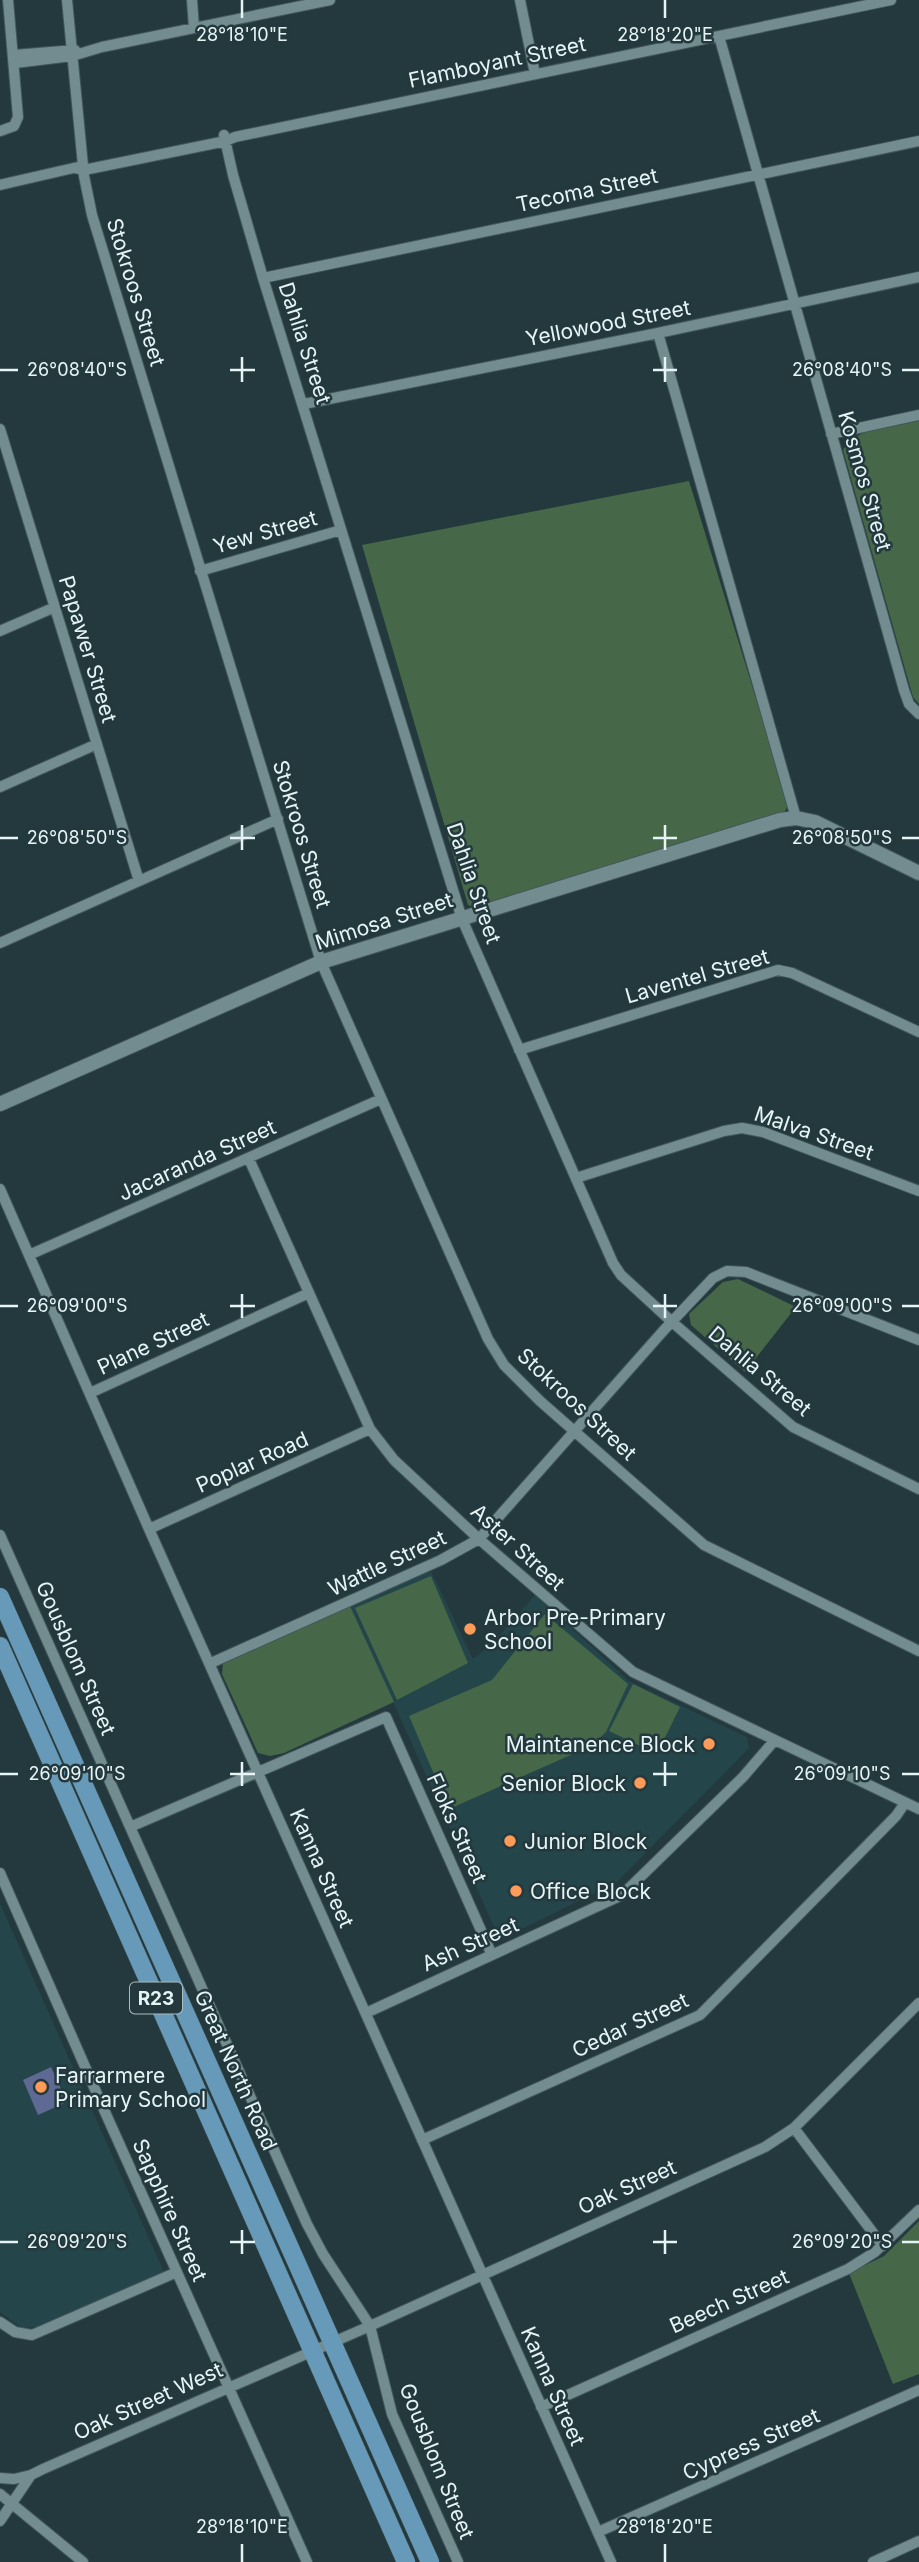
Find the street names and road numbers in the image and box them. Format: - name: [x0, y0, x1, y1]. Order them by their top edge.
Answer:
- street label: Flamboyant Street: [406, 31, 588, 93]
- street label: Tecoma Street: [514, 163, 660, 217]
- street label: Stokroos Street: [102, 215, 170, 369]
- street label: Dahlia Street: [274, 279, 336, 407]
- street label: Yellowood Street: [524, 295, 693, 351]
- street label: Kosmos Street: [833, 408, 897, 554]
- street label: Yew Street: [210, 505, 320, 559]
- street label: Papawer Street: [54, 573, 122, 726]
- street label: Stokroos Street: [268, 757, 336, 911]
- street label: Dahlia Street: [442, 819, 506, 947]
- street label: Mimosa Street: [312, 887, 456, 955]
- street label: Laventel Street: [622, 943, 772, 1008]
- street label: Malva Street: [751, 1101, 877, 1165]
- street label: Jacaranda Street: [114, 1114, 280, 1206]
- street label: Plane Street: [93, 1306, 213, 1380]
- street label: Dahlia Street: [704, 1321, 817, 1421]
- street label: Stokroos Street: [512, 1343, 642, 1465]
- street label: Poplar Road: [192, 1426, 312, 1498]
- street label: Aster Street: [466, 1498, 570, 1596]
- street label: Wattle Street: [324, 1525, 450, 1601]
- street label: Gousblom Street: [31, 1577, 121, 1739]
- street label: Floks Street: [422, 1769, 492, 1887]
- street label: Kanna Street: [285, 1805, 359, 1932]
- street label: Ash Street: [418, 1912, 522, 1976]
- road number: R23: [130, 1982, 182, 2014]
- street label: Great North Road: [189, 1986, 283, 2154]
- street label: Cedar Street: [568, 1987, 692, 2063]
- street label: Sapphire Street: [127, 2135, 213, 2285]
- street label: Oak Street: [574, 2154, 680, 2220]
- street label: Beech Street: [666, 2264, 793, 2338]
- street label: Kanna Street: [516, 2323, 590, 2450]
- street label: Oak Street West: [70, 2357, 226, 2445]
- street label: Gousblom Street: [394, 2379, 480, 2543]
- street label: Cypress Street: [679, 2403, 823, 2485]

